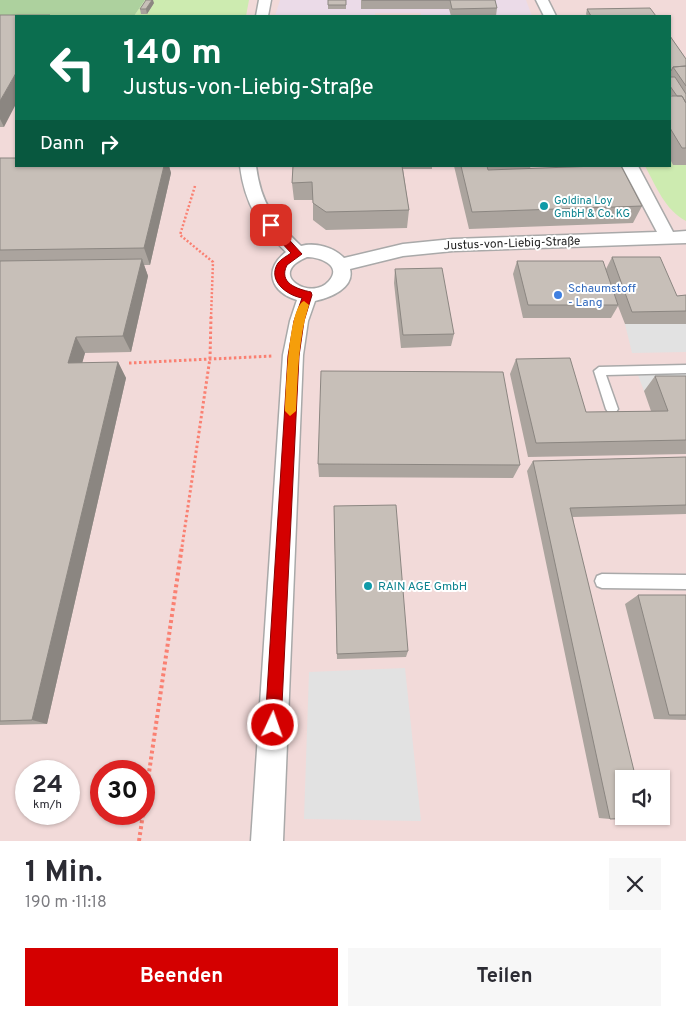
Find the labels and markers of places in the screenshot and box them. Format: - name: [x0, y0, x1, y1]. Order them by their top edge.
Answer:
- place label: Goldina Loy GmbH & Co. KG: [554, 194, 630, 221]
- marker: Goldina Loy GmbH & Co. KG: [538, 200, 550, 212]
- pin: [250, 204, 292, 246]
- place label: Schaumstoff - Lang: [568, 281, 636, 311]
- marker: Schaumstoff - Lang: [552, 289, 564, 301]
- place label: RAIN AGE GmbH: [378, 579, 467, 595]
- marker: RAIN AGE GmbH: [362, 580, 374, 592]

